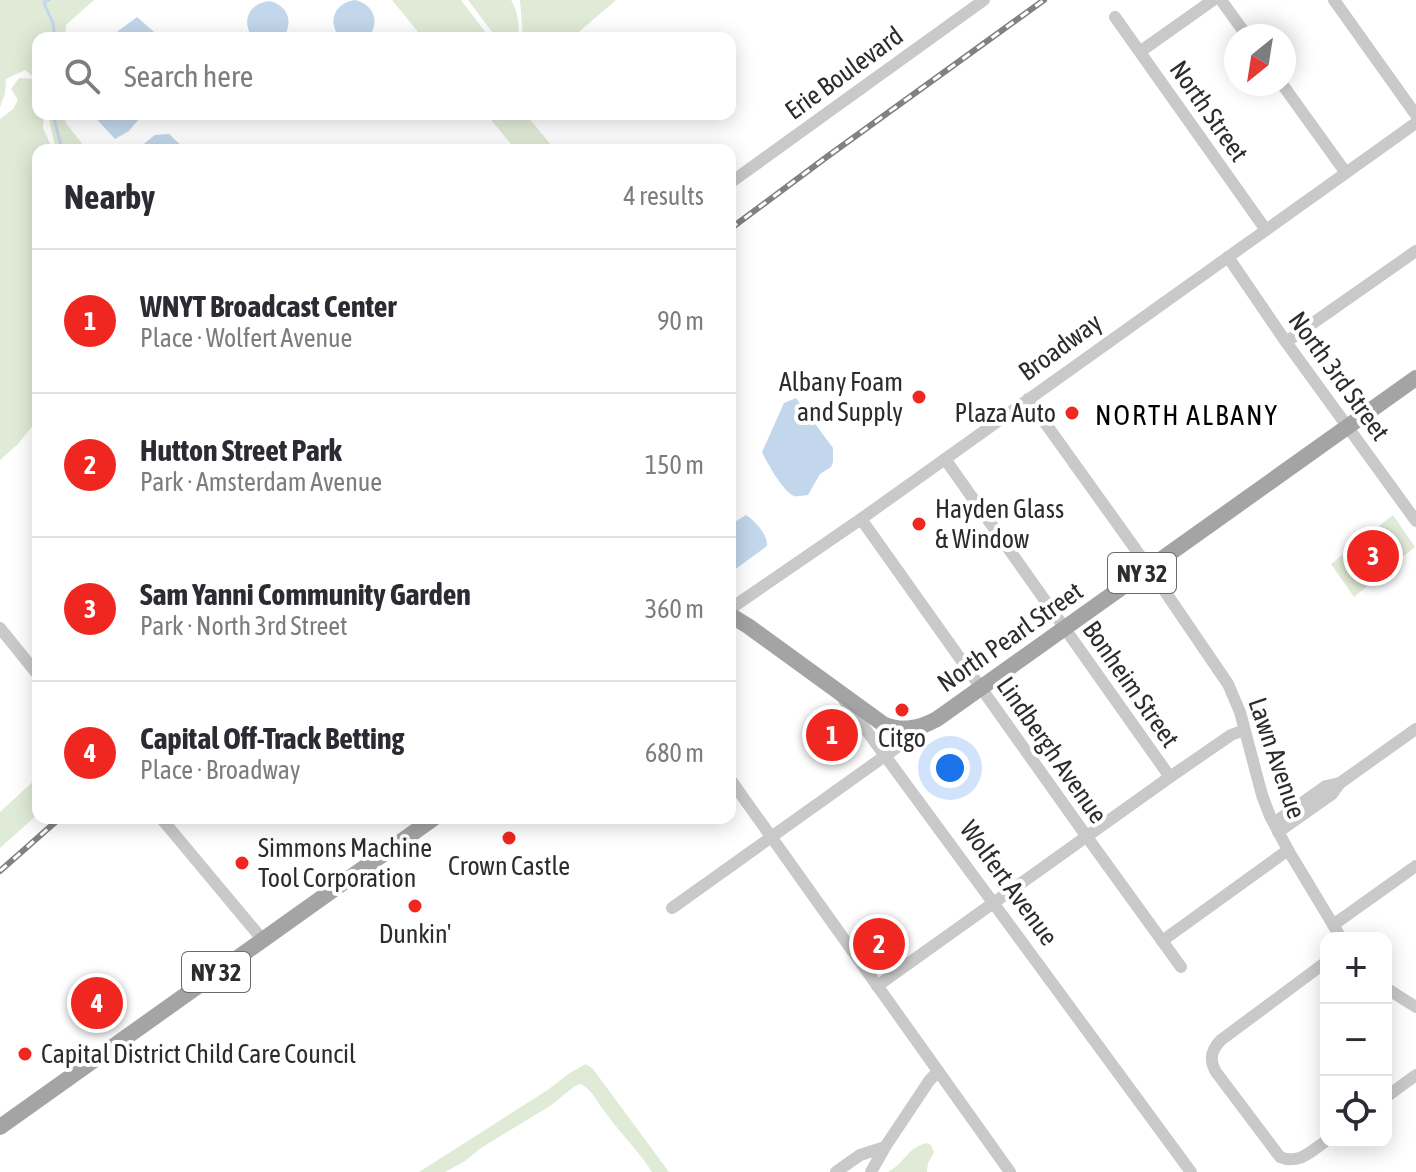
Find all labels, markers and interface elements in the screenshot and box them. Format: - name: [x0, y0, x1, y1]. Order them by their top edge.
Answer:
- street label: Erie Boulevard: [779, 20, 909, 126]
- north arrow: [1224, 24, 1296, 96]
- search box: [32, 32, 736, 120]
- icon: search: [60, 54, 104, 98]
- street label: North Street: [1164, 55, 1254, 167]
- text: Search here: [124, 59, 253, 93]
- text: Nearby: [64, 177, 155, 216]
- text: 4 results: [623, 181, 704, 211]
- text: WNYT Broadcast Center: [140, 289, 396, 323]
- text: 1: [84, 306, 96, 336]
- text: 90 m: [657, 306, 704, 336]
- street label: North 3rd Street: [1282, 306, 1396, 446]
- street label: Broadway: [1013, 307, 1107, 387]
- text: Place · Wolfert Avenue: [140, 323, 352, 353]
- place label: Albany Foam and Supply: [779, 367, 903, 427]
- marker: Albany Foam and Supply: [910, 388, 928, 406]
- place label: Plaza Auto: [955, 398, 1056, 428]
- district label: NORTH ALBANY: [1095, 399, 1279, 431]
- marker: Plaza Auto: [1063, 404, 1081, 422]
- text: Hutton Street Park: [140, 433, 342, 467]
- text: 2: [84, 450, 96, 480]
- text: 150 m: [645, 450, 704, 480]
- text: Park · Amsterdam Avenue: [140, 467, 382, 497]
- place label: Hayden Glass & Window: [935, 494, 1064, 554]
- marker: Hayden Glass & Window: [910, 515, 928, 533]
- pin: 3: [1347, 526, 1399, 586]
- road number: NY 32: [1108, 553, 1176, 593]
- street label: North Pearl Street: [932, 576, 1088, 698]
- text: Sam Yanni Community Garden: [140, 577, 471, 611]
- text: 3: [84, 594, 96, 624]
- text: 360 m: [645, 594, 704, 624]
- text: Park · North 3rd Street: [140, 611, 348, 641]
- street label: Bonheim Street: [1077, 615, 1185, 753]
- street label: Lindbergh Avenue: [991, 671, 1113, 829]
- street label: Lawn Avenue: [1242, 694, 1312, 822]
- marker: Citgo: [893, 701, 911, 719]
- pin: 1: [806, 705, 858, 765]
- text: Capital Off-Track Betting: [140, 721, 404, 755]
- place label: Citgo: [878, 723, 926, 753]
- text: 4: [84, 738, 96, 768]
- text: 680 m: [645, 738, 704, 768]
- your location: [930, 748, 970, 788]
- text: Place · Broadway: [140, 755, 301, 785]
- street label: Wolfert Avenue: [954, 815, 1064, 951]
- marker: Crown Castle: [500, 829, 518, 847]
- place label: Simmons Machine Tool Corporation: [258, 833, 432, 893]
- place label: Crown Castle: [448, 851, 570, 881]
- marker: Simmons Machine Tool Corporation: [233, 854, 251, 872]
- marker: Dunkin': [406, 897, 424, 915]
- pin: 2: [853, 914, 905, 974]
- place label: Dunkin': [379, 919, 451, 949]
- map controls: [1320, 932, 1392, 1148]
- button: +: [1320, 932, 1392, 1004]
- road number: NY 32: [182, 952, 250, 992]
- pin: 4: [71, 973, 123, 1033]
- button: −: [1320, 1004, 1392, 1076]
- place label: Capital District Child Care Council: [41, 1039, 356, 1069]
- marker: Capital District Child Care Council: [16, 1045, 34, 1063]
- button: locate: [1320, 1076, 1392, 1148]

